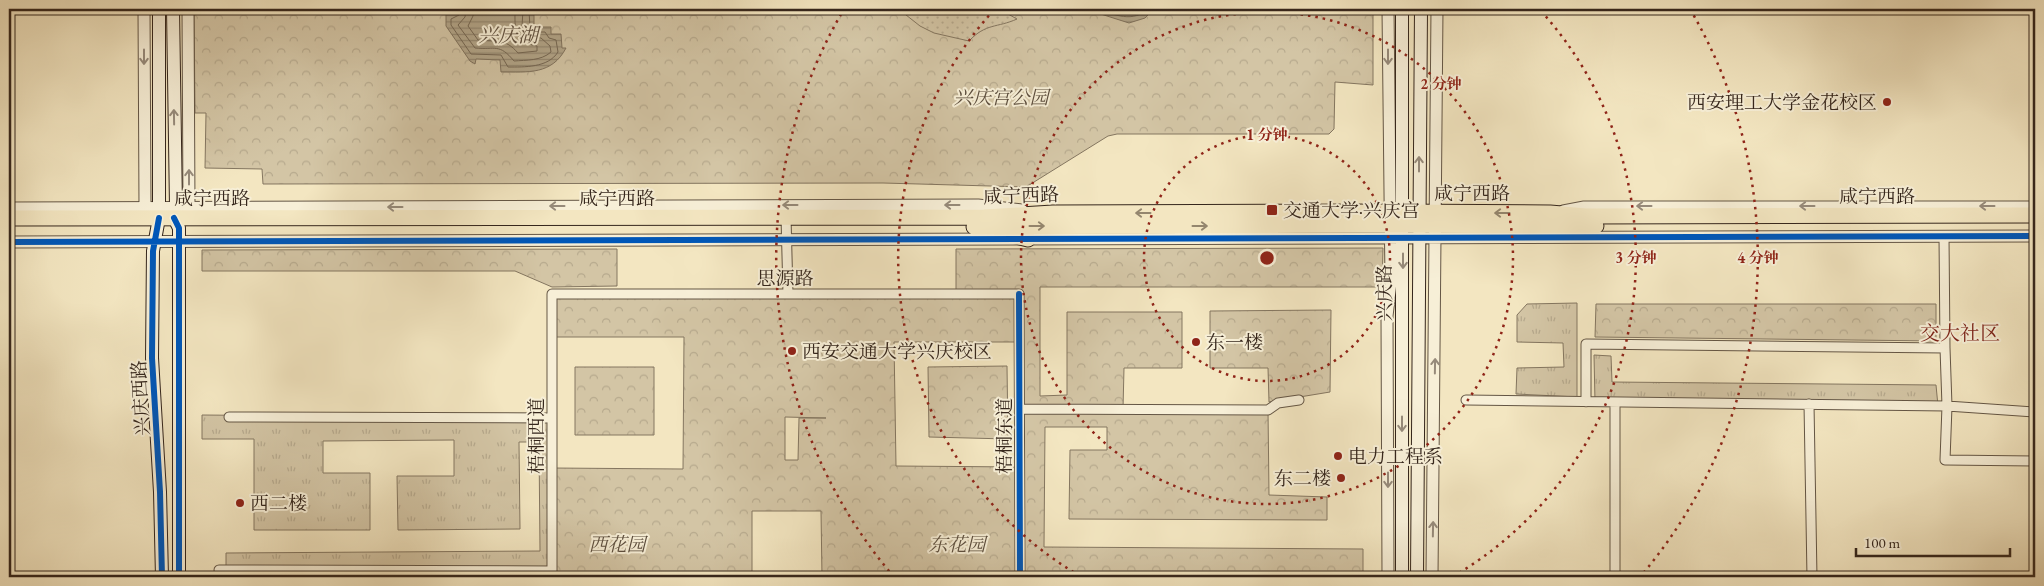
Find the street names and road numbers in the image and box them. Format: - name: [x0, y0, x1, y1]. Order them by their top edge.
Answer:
- street label: 咸宁西路: [1434, 181, 1510, 206]
- street label: 咸宁西路: [983, 182, 1059, 209]
- street label: 咸宁西路: [1839, 184, 1915, 209]
- street label: 咸宁西路: [174, 186, 250, 211]
- street label: 咸宁西路: [579, 186, 655, 211]
- street label: 兴庆路: [1372, 264, 1397, 322]
- street label: 思源路: [756, 266, 814, 291]
- street label: 兴庆西路: [126, 359, 155, 437]
- street label: 梧桐西道: [524, 398, 549, 474]
- street label: 梧桐东道: [992, 398, 1017, 474]

